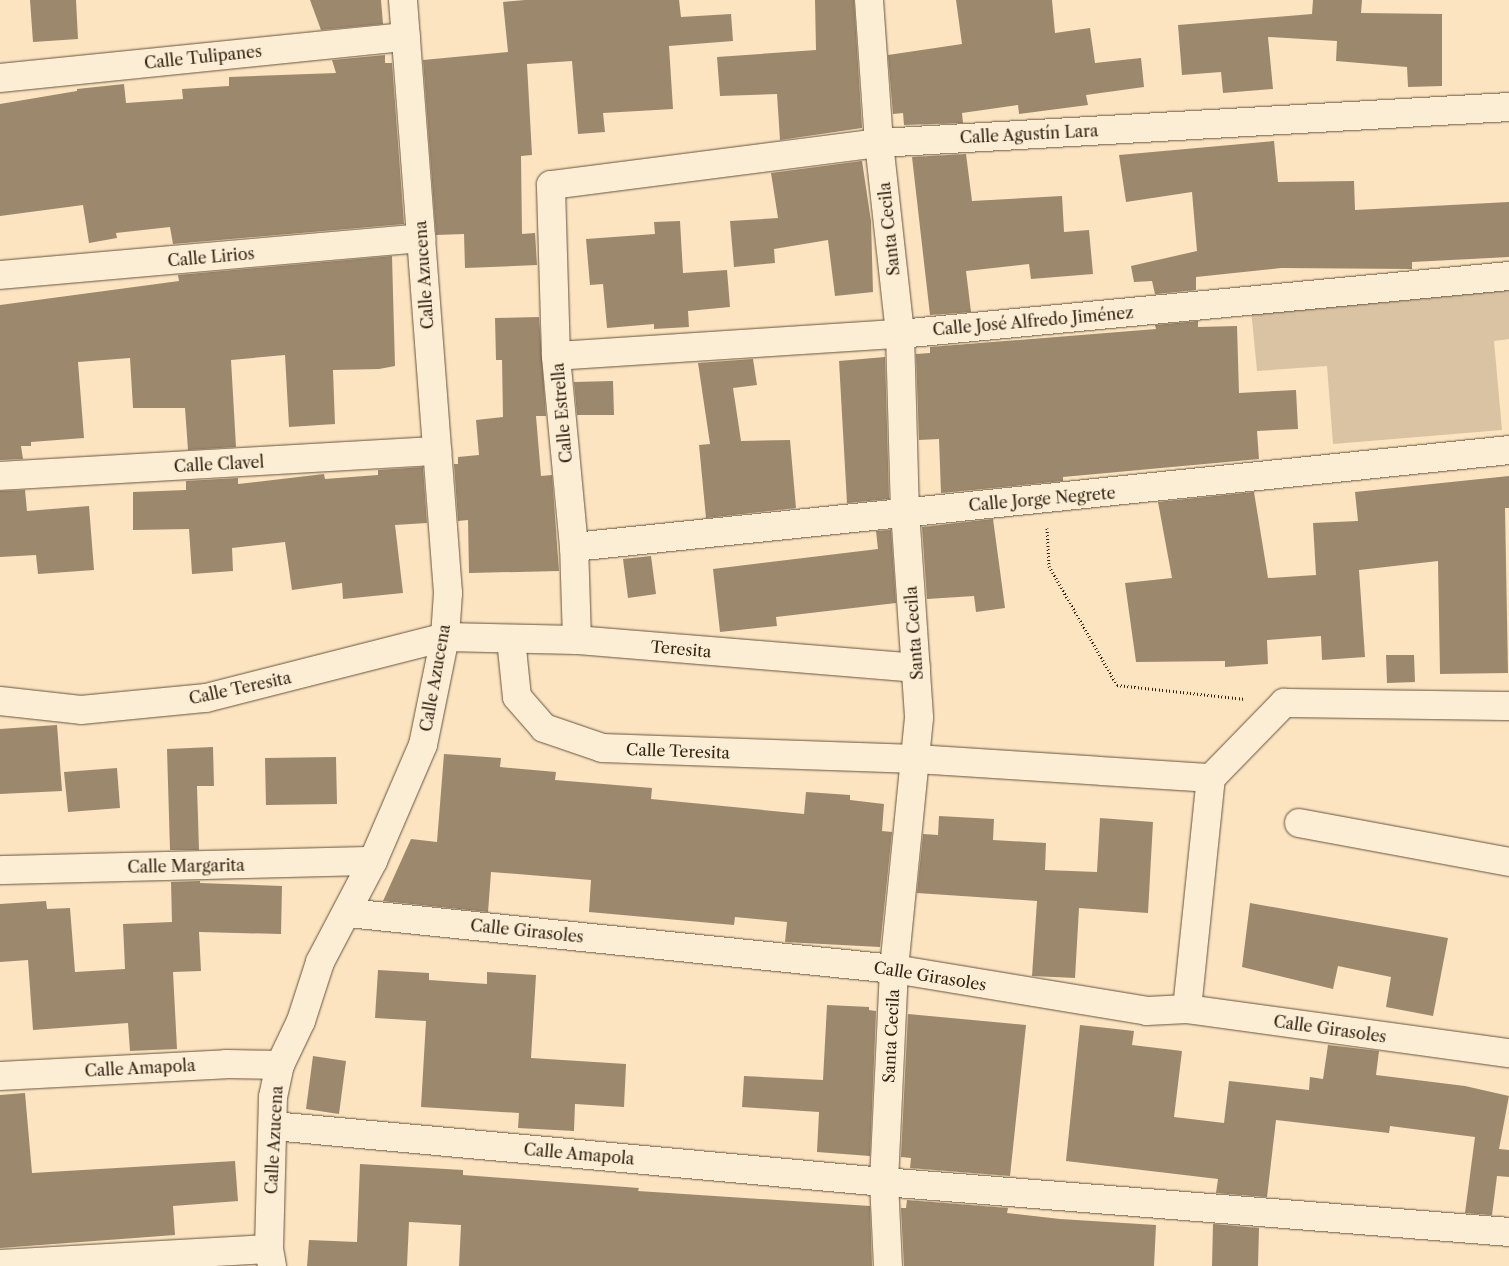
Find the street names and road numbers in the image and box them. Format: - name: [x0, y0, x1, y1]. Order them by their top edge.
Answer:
- street label: Calle Tulipanes: [143, 41, 263, 73]
- street label: Calle Agustín Lara: [959, 121, 1099, 147]
- street label: Santa Cecila: [875, 181, 903, 277]
- street label: Calle Azucena: [411, 220, 437, 330]
- street label: Calle Lirios: [167, 244, 255, 270]
- street label: Calle José Alfredo Jiménez: [931, 303, 1135, 339]
- street label: Calle Estrella: [548, 362, 576, 464]
- street label: Calle Clavel: [173, 452, 265, 476]
- street label: Calle Jorge Negrete: [968, 483, 1116, 515]
- street label: Santa Cecila: [901, 585, 927, 681]
- street label: Calle Azucena: [416, 623, 454, 733]
- street label: Teresita: [650, 637, 712, 661]
- street label: Calle Teresita: [187, 668, 293, 708]
- street label: Calle Teresita: [626, 740, 730, 762]
- street label: Calle Margarita: [127, 855, 245, 877]
- street label: Calle Girasoles: [469, 916, 585, 946]
- street label: Calle Girasoles: [872, 958, 988, 994]
- street label: Santa Cecila: [879, 989, 903, 1083]
- street label: Calle Girasoles: [1272, 1012, 1388, 1046]
- street label: Calle Amapola: [84, 1055, 196, 1081]
- street label: Calle Azucena: [262, 1085, 286, 1195]
- street label: Calle Amapola: [523, 1140, 635, 1168]

